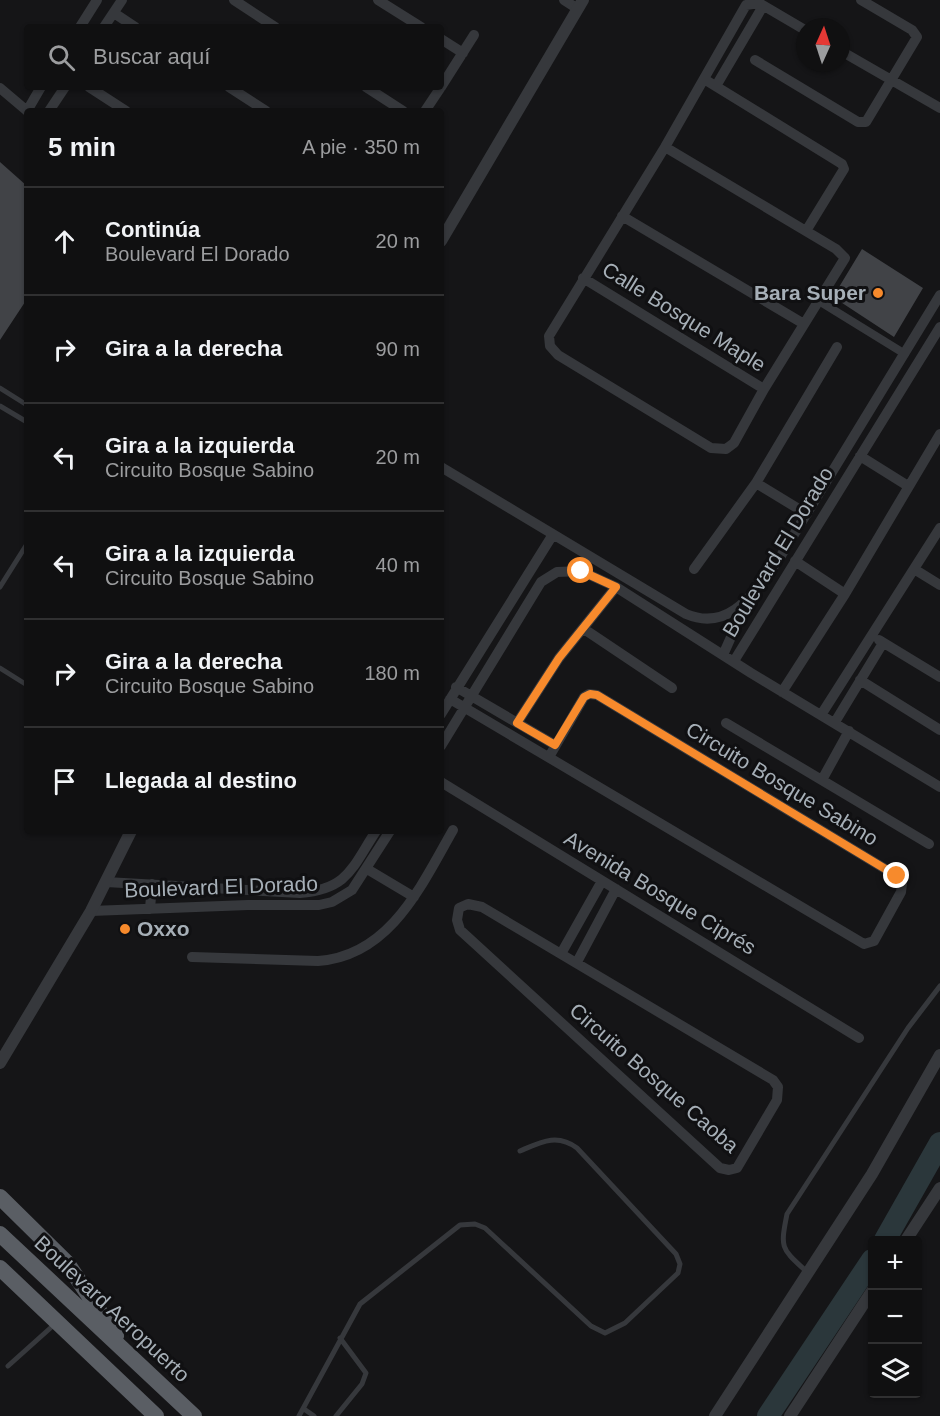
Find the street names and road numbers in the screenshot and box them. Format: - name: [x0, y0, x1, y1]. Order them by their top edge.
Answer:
- street label: Calle Bosque Maple: [598, 257, 770, 376]
- street label: Boulevard El Dorado: [718, 463, 837, 641]
- street label: Circuito Bosque Sabino: [682, 717, 882, 850]
- street label: Avenida Bosque Ciprés: [560, 826, 760, 959]
- street label: Boulevard El Dorado: [124, 872, 318, 901]
- street label: Circuito Bosque Caoba: [565, 998, 744, 1157]
- street label: Boulevard Aeropuerto: [30, 1231, 194, 1386]

